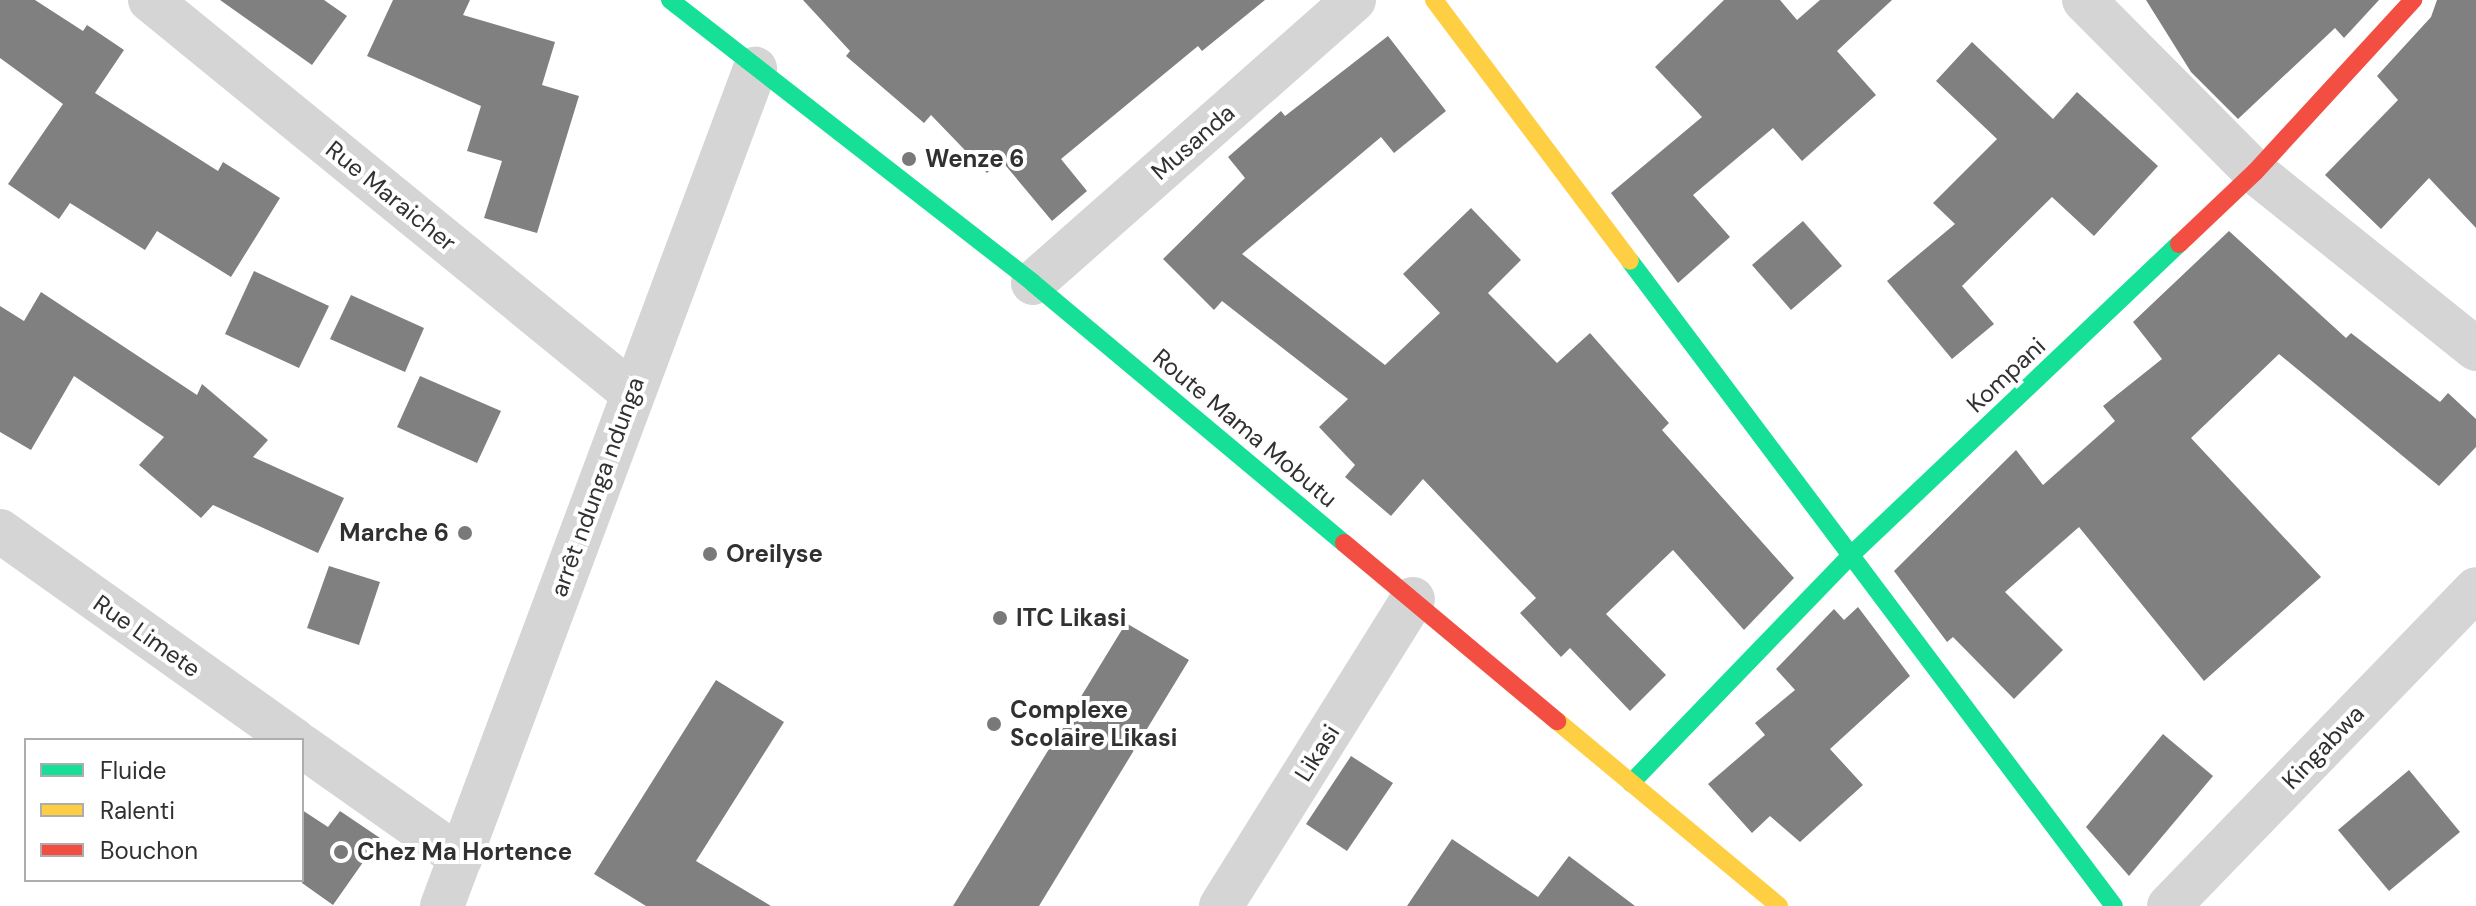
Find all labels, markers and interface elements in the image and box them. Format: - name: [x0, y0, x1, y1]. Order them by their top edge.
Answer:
- street label: Musanda: [1145, 98, 1241, 186]
- street label: Rue Maraicher: [320, 135, 462, 257]
- place label: Wenze 6: [925, 145, 1024, 173]
- marker: Wenze 6: [900, 150, 918, 168]
- street label: Kompani: [1961, 332, 2051, 418]
- street label: Route Mama Mobutu: [1147, 343, 1343, 513]
- street label: arrêt ndunga ndunga: [544, 373, 650, 601]
- place label: Marche 6: [339, 519, 449, 547]
- marker: Marche 6: [456, 524, 474, 542]
- place label: Oreilyse: [726, 540, 823, 568]
- marker: Oreilyse: [701, 545, 719, 563]
- street label: Rue Limete: [88, 589, 206, 683]
- place label: ITC Likasi: [1016, 604, 1126, 632]
- marker: ITC Likasi: [991, 609, 1009, 627]
- place label: Complexe Scolaire Likasi: [1010, 696, 1177, 752]
- street label: Kingabwa: [2276, 699, 2370, 795]
- marker: Complexe Scolaire Likasi: [985, 715, 1003, 733]
- street label: Likasi: [1289, 719, 1345, 787]
- legend: [24, 738, 304, 882]
- text: Fluide: [100, 755, 166, 786]
- text: Ralenti: [100, 795, 175, 826]
- text: Bouchon: [100, 835, 198, 866]
- place label: Chez Ma Hortence: [357, 838, 572, 866]
- marker: Chez Ma Hortence: [332, 843, 350, 861]

